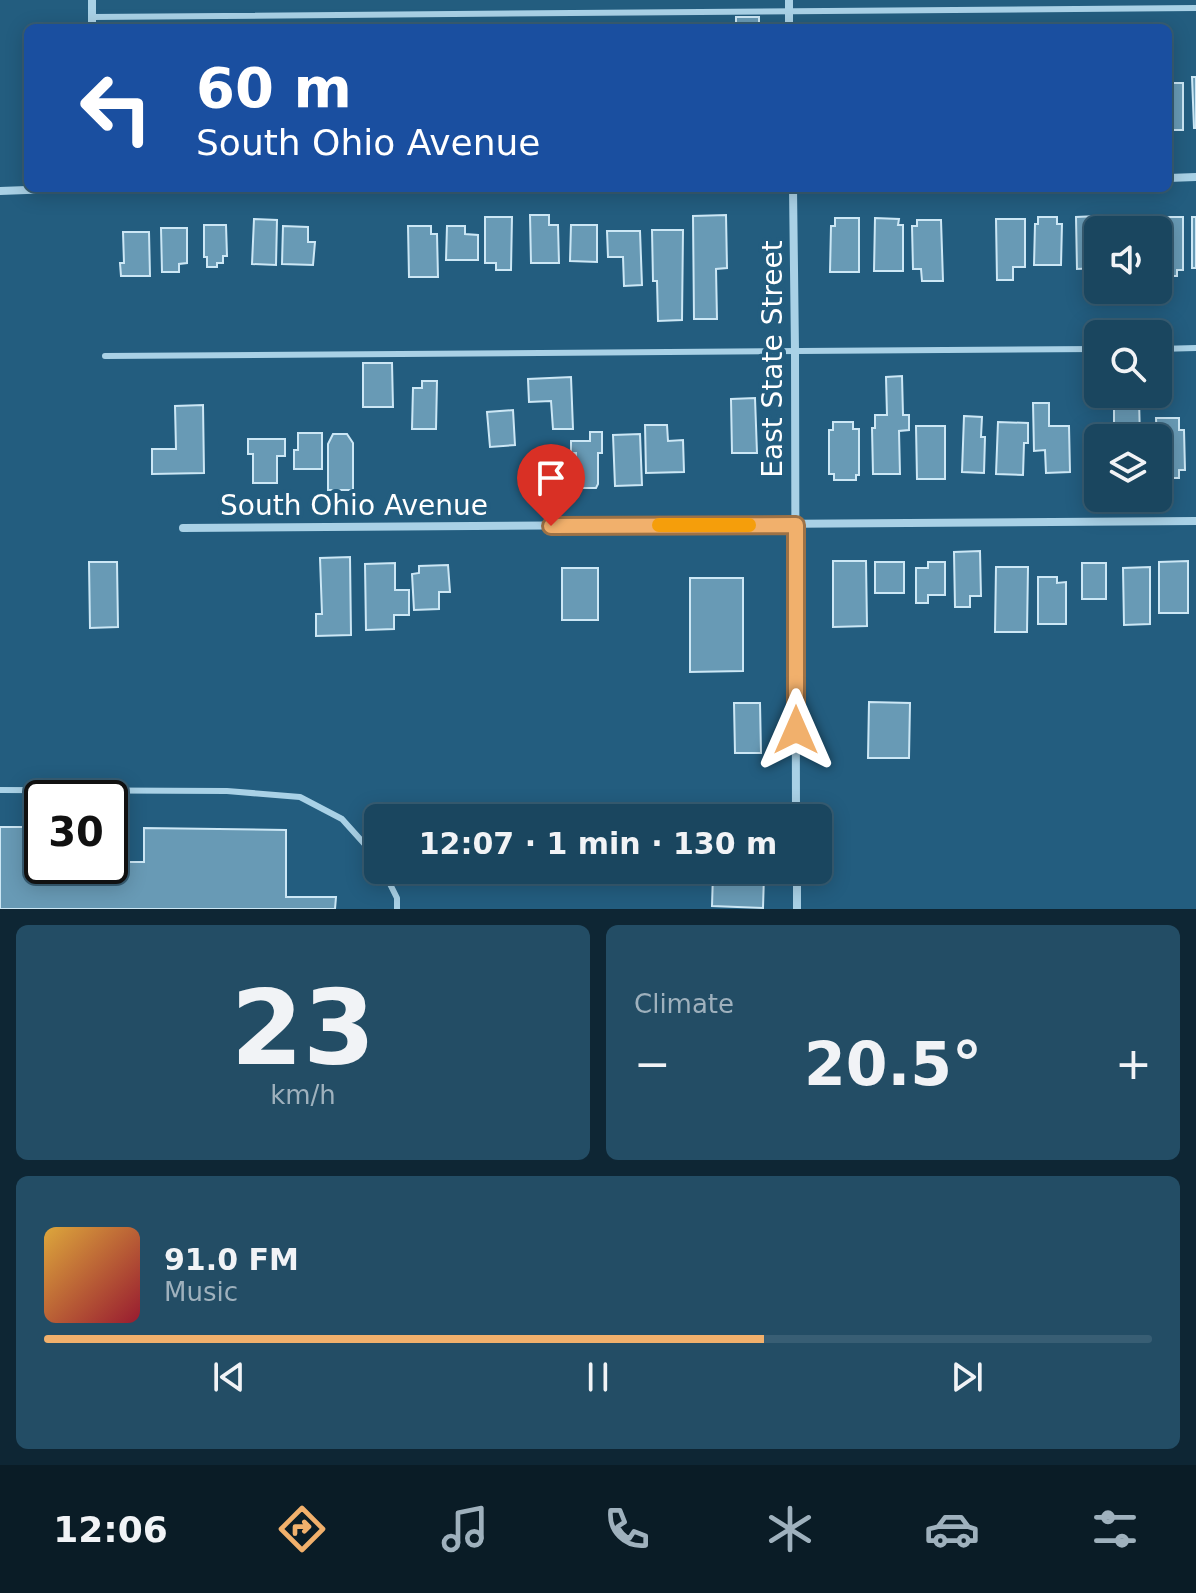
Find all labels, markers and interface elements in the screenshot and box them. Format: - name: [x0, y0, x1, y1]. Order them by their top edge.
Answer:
- text: 60 m: [196, 55, 352, 120]
- icon: left: [64, 56, 168, 160]
- text: South Ohio Avenue: [196, 122, 540, 163]
- map controls: [1084, 216, 1172, 512]
- button: sound: [1084, 216, 1172, 304]
- street label: East State Street: [756, 240, 789, 478]
- button: search: [1084, 320, 1172, 408]
- button: layers: [1084, 424, 1172, 512]
- pin: [517, 444, 585, 526]
- icon: arrive: [529, 456, 573, 500]
- street label: South Ohio Avenue: [220, 489, 488, 522]
- position arrow: [754, 688, 838, 772]
- speed limit sign: 30: [24, 780, 128, 884]
- text: 12:07 · 1 min · 130 m: [419, 826, 777, 861]
- text: 23: [231, 967, 375, 1089]
- text: Climate: [634, 989, 734, 1019]
- text: 20.5°: [804, 1029, 982, 1099]
- text: −: [634, 1038, 671, 1089]
- text: +: [1115, 1038, 1152, 1089]
- text: km/h: [270, 1080, 336, 1110]
- text: 91.0 FM: [164, 1242, 299, 1277]
- text: Music: [164, 1277, 238, 1307]
- icon: previous: [207, 1355, 251, 1399]
- icon: pause: [576, 1355, 620, 1399]
- icon: next: [945, 1355, 989, 1399]
- icon: directions: [274, 1501, 330, 1557]
- icon: music: [437, 1501, 493, 1557]
- icon: phone: [599, 1501, 655, 1557]
- icon: climate: [762, 1501, 818, 1557]
- icon: car: [924, 1501, 980, 1557]
- icon: filters: [1087, 1501, 1143, 1557]
- text: 12:06: [53, 1509, 168, 1550]

